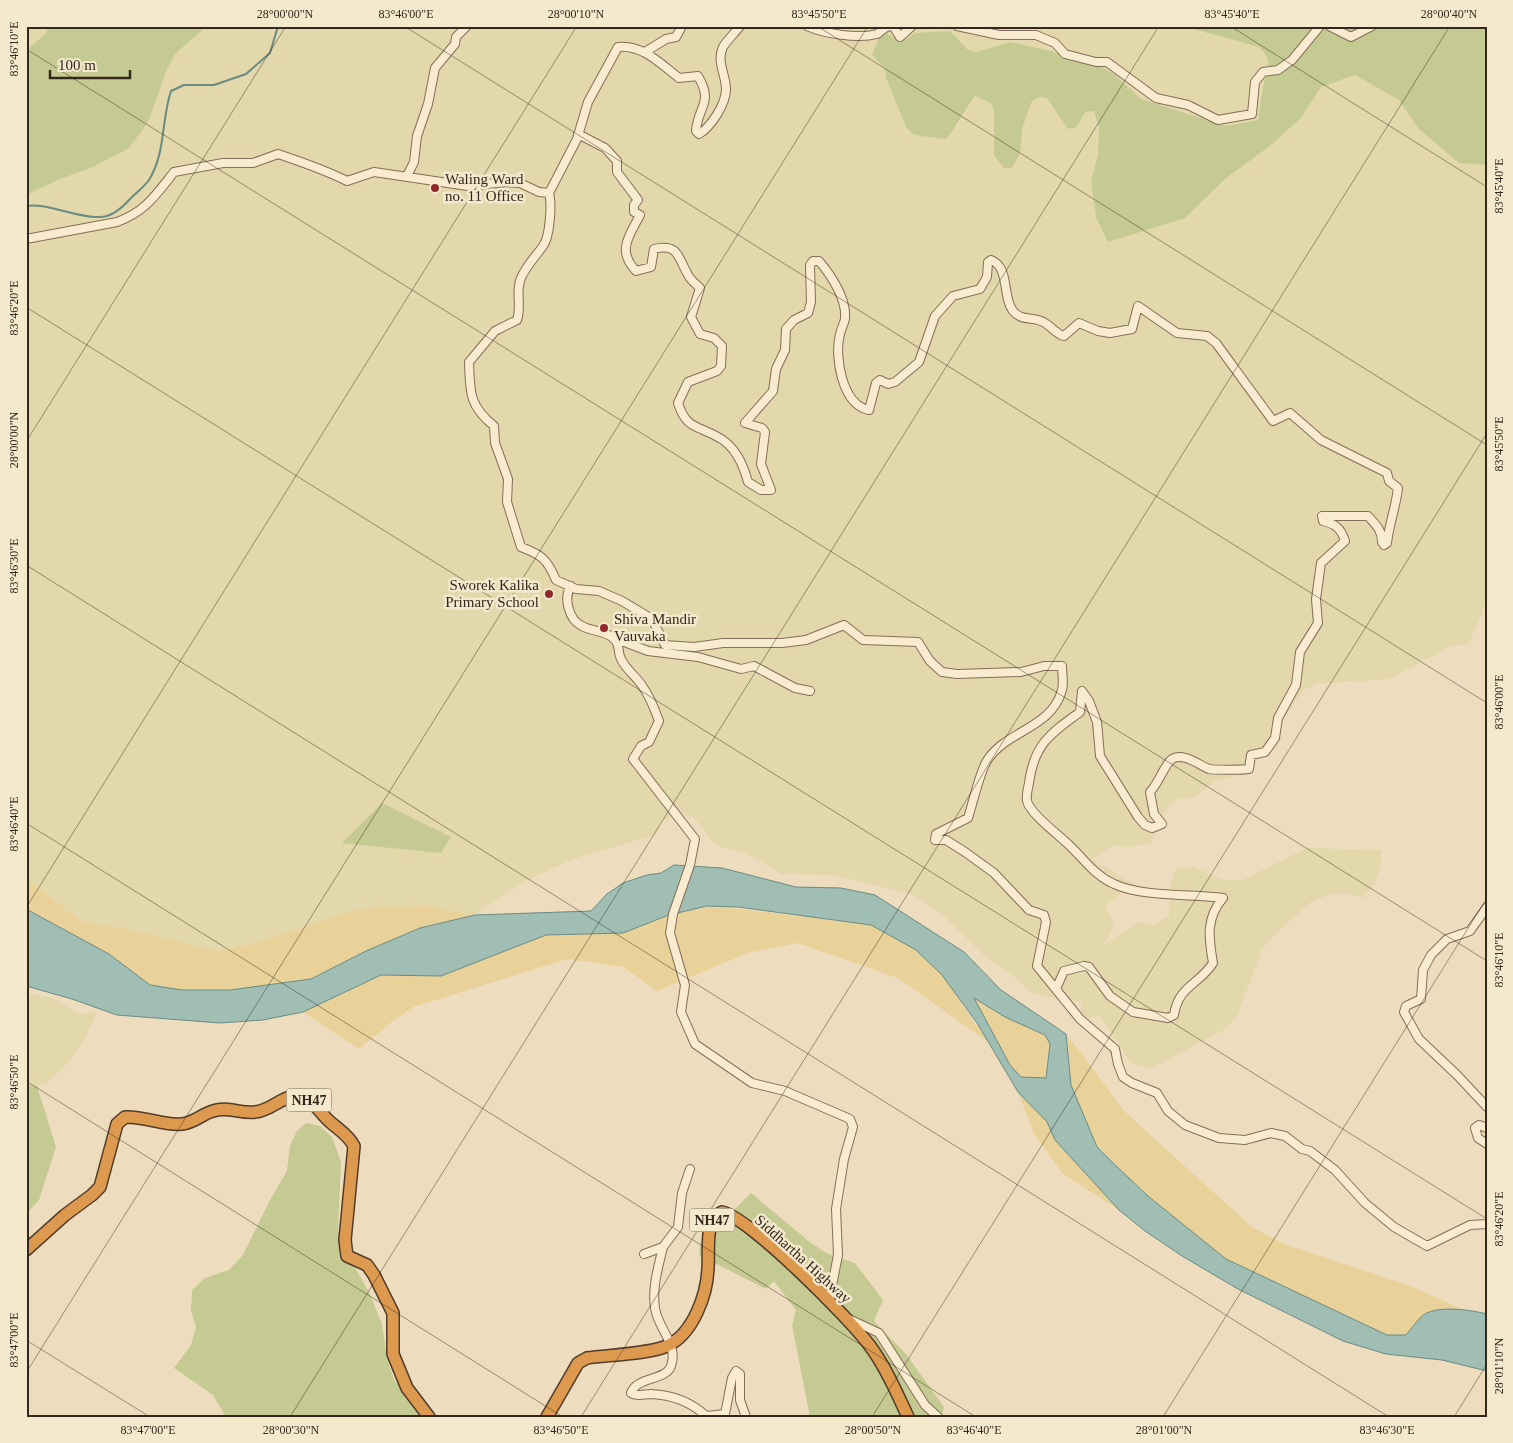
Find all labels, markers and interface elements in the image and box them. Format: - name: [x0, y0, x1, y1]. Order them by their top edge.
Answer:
- text: 28°00'00"N: [257, 7, 314, 21]
- text: 83°46'00"E: [378, 7, 434, 21]
- text: 28°00'10"N: [548, 7, 605, 21]
- text: 83°45'50"E: [791, 7, 847, 21]
- text: 83°45'40"E: [1204, 7, 1260, 21]
- text: 28°00'40"N: [1421, 7, 1478, 21]
- text: 83°46'10"E: [7, 21, 21, 77]
- scale bar: [50, 48, 130, 80]
- text: 100 m: [58, 57, 96, 73]
- text: 83°45'40"E: [1492, 158, 1506, 214]
- place label: Waling Ward no. 11 Office: [445, 171, 524, 204]
- marker: Waling Ward no. 11 Office: [429, 182, 441, 194]
- text: 83°46'20"E: [7, 280, 21, 336]
- text: 28°00'00"N: [7, 411, 21, 468]
- text: 83°45'50"E: [1492, 416, 1506, 472]
- text: 83°46'30"E: [7, 538, 21, 594]
- place label: Sworek Kalika Primary School: [445, 577, 539, 610]
- marker: Sworek Kalika Primary School: [543, 588, 555, 600]
- place label: Shiva Mandir Vauvaka: [614, 611, 696, 644]
- marker: Shiva Mandir Vauvaka: [598, 622, 610, 634]
- text: 83°46'00"E: [1492, 674, 1506, 730]
- text: 83°46'40"E: [7, 796, 21, 852]
- text: 83°46'10"E: [1492, 932, 1506, 988]
- text: 83°46'50"E: [7, 1054, 21, 1110]
- road number: NH47: [286, 1088, 332, 1112]
- text: 83°46'20"E: [1492, 1191, 1506, 1247]
- road number: NH47: [690, 1208, 734, 1232]
- street label: Siddhartha Highway: [752, 1212, 855, 1307]
- text: 83°47'00"E: [7, 1312, 21, 1368]
- text: 28°01'10"N: [1492, 1337, 1506, 1394]
- text: 83°47'00"E: [120, 1423, 176, 1437]
- text: 28°00'30"N: [263, 1423, 320, 1437]
- text: 83°46'50"E: [533, 1423, 589, 1437]
- text: 28°00'50"N: [845, 1423, 902, 1437]
- text: 83°46'40"E: [946, 1423, 1002, 1437]
- text: 28°01'00"N: [1136, 1423, 1193, 1437]
- text: 83°46'30"E: [1359, 1423, 1415, 1437]

